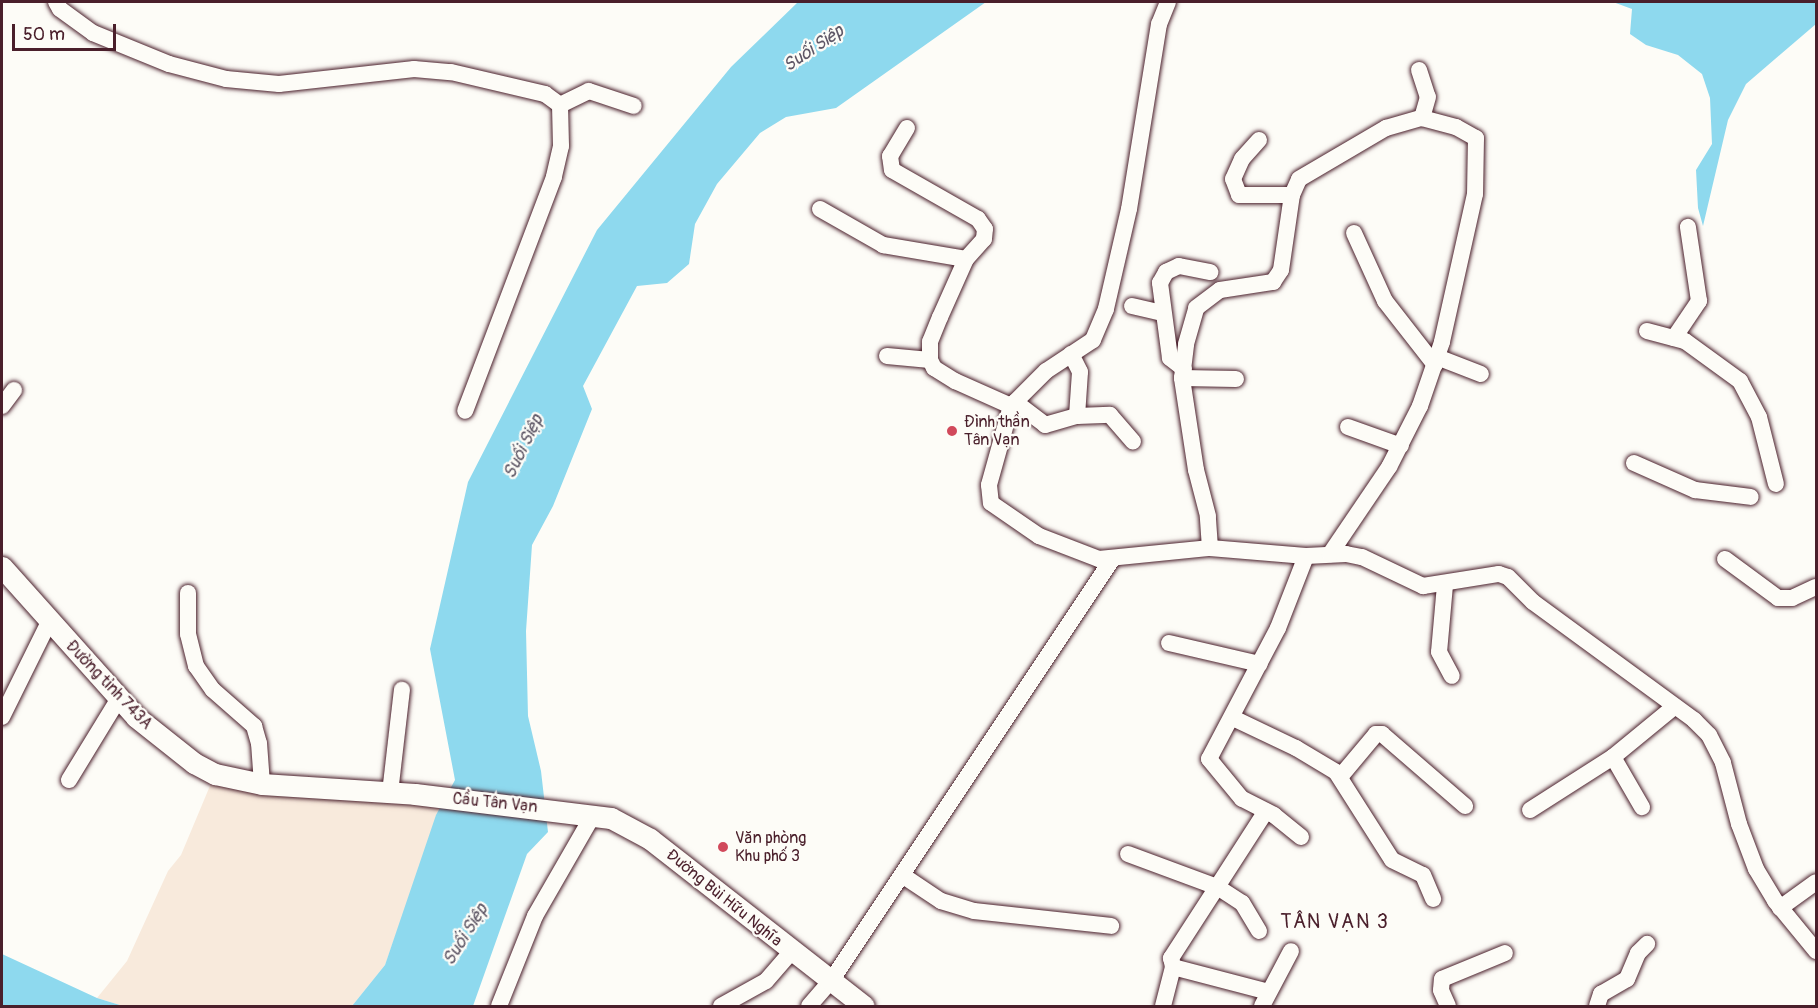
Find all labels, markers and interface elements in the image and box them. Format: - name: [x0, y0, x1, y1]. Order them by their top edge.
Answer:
- scale bar: [15, 12, 118, 50]
- water label: Suối Siệp: [780, 21, 848, 77]
- text: 50 m: [23, 23, 65, 46]
- water label: Suối Siệp: [499, 412, 549, 482]
- place label: Đình thần Tân Vạn: [964, 412, 1030, 450]
- marker: Đình thần Tân Vạn: [945, 424, 959, 438]
- street label: Đường tỉnh 743A: [62, 637, 156, 733]
- street label: Cầu Tân Vạn: [452, 789, 538, 817]
- place label: Văn phòng Khu phố 3: [735, 828, 806, 866]
- marker: Văn phòng Khu phố 3: [716, 840, 730, 854]
- street label: Đường Bùi Hữu Nghĩa: [662, 845, 786, 951]
- water label: Suối Siệp: [439, 900, 493, 970]
- district label: TÂN VẠN 3: [1280, 909, 1390, 933]

